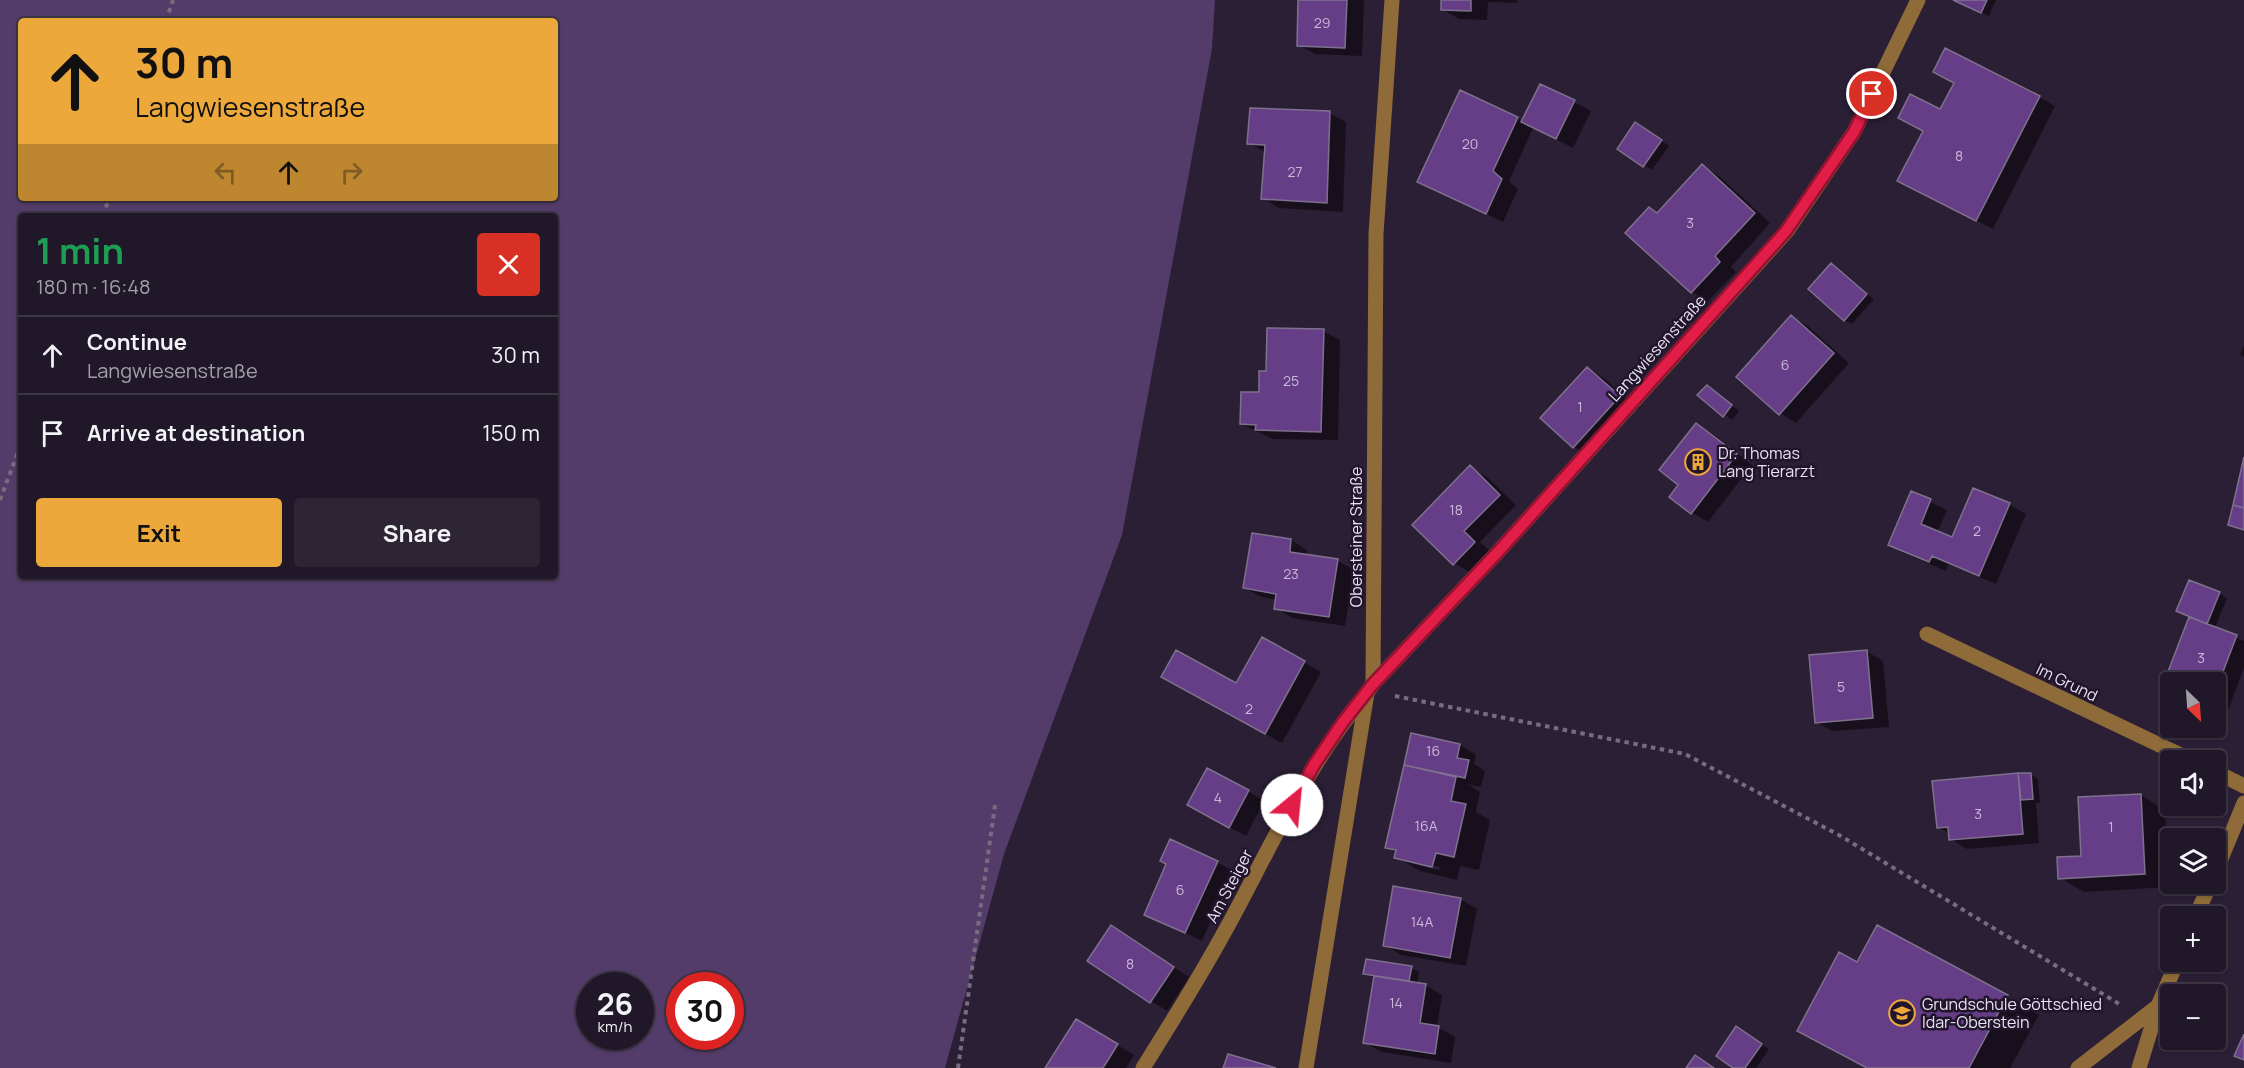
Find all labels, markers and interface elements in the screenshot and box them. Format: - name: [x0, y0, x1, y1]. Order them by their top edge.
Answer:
- house number: 29: [1314, 13, 1330, 32]
- text: 30 m: [135, 33, 233, 91]
- icon: ahead: [36, 42, 114, 120]
- pin: [1846, 68, 1897, 119]
- icon: arrive: [1855, 77, 1888, 110]
- text: Langwiesenstraße: [135, 88, 365, 125]
- house number: 20: [1462, 134, 1478, 153]
- house number: 8: [1955, 146, 1963, 165]
- icon: left: [209, 156, 242, 189]
- icon: ahead: [272, 156, 305, 189]
- icon: right: [335, 156, 368, 189]
- house number: 27: [1287, 162, 1303, 181]
- house number: 3: [1686, 213, 1694, 232]
- text: 1 min: [36, 226, 124, 275]
- button: close: [477, 233, 540, 296]
- text: 180 m · 16:48: [36, 273, 151, 300]
- street label: Langwiesenstraße: [1603, 290, 1711, 406]
- text: Continue: [87, 327, 187, 357]
- icon: ahead: [36, 339, 69, 372]
- text: 30 m: [491, 340, 540, 370]
- house number: 6: [1781, 355, 1789, 374]
- text: Langwiesenstraße: [87, 357, 258, 384]
- house number: 25: [1283, 371, 1299, 390]
- house number: 1: [1577, 397, 1583, 416]
- icon: arrive: [36, 417, 69, 450]
- text: Arrive at destination: [87, 418, 305, 448]
- text: 150 m: [482, 418, 540, 448]
- place label: Dr. Thomas Lang Tierarzt: [1718, 442, 1815, 482]
- building icon: Dr. Thomas Lang Tierarzt: [1683, 447, 1713, 477]
- street label: Obersteiner Straße: [1345, 467, 1367, 607]
- button: Exit: [36, 498, 282, 567]
- button: Share: [294, 498, 540, 567]
- house number: 18: [1449, 500, 1463, 519]
- house number: 2: [1973, 521, 1981, 540]
- house number: 23: [1283, 564, 1299, 583]
- house number: 3: [2197, 648, 2205, 667]
- street label: Im Grund: [2033, 658, 2101, 706]
- north arrow: [2160, 672, 2226, 738]
- map controls: [2160, 672, 2226, 1050]
- house number: 5: [1837, 677, 1845, 696]
- house number: 2: [1245, 699, 1253, 718]
- house number: 16: [1426, 741, 1440, 760]
- button: sound: [2160, 750, 2226, 816]
- position arrow: [1260, 773, 1324, 837]
- house number: 4: [1214, 788, 1222, 807]
- house number: 3: [1974, 804, 1982, 823]
- house number: 16A: [1414, 816, 1438, 835]
- house number: 1: [2108, 817, 2114, 836]
- button: layers: [2160, 828, 2226, 894]
- street label: Am Steiger: [1200, 845, 1258, 927]
- house number: 6: [1176, 880, 1184, 899]
- button: +: [2160, 906, 2226, 972]
- house number: 14A: [1411, 912, 1433, 931]
- house number: 8: [1126, 954, 1134, 973]
- speed limit sign: 30: [666, 972, 744, 1050]
- text: 26: [597, 983, 633, 1024]
- button: −: [2160, 984, 2226, 1050]
- house number: 14: [1389, 993, 1403, 1012]
- place label: Grundschule Göttschied Idar-Oberstein: [1922, 993, 2102, 1033]
- school or university icon: Grundschule Göttschied Idar-Oberstein: [1887, 998, 1917, 1028]
- text: km/h: [598, 1016, 632, 1037]

